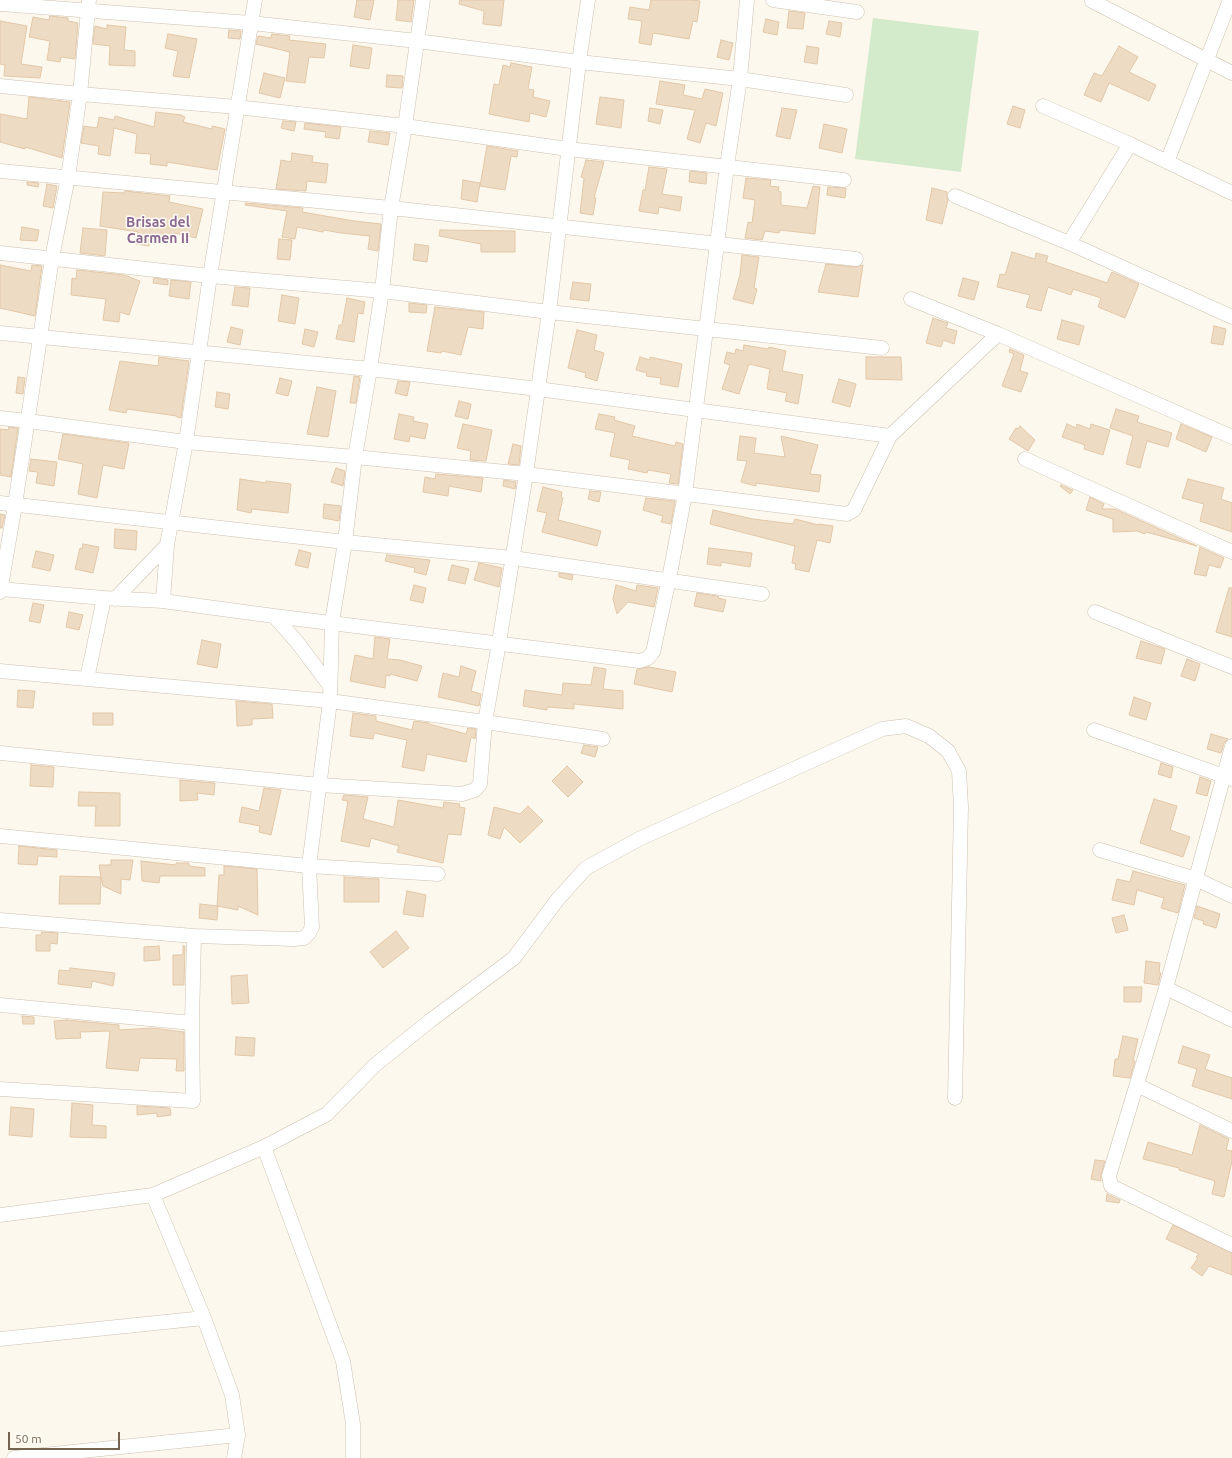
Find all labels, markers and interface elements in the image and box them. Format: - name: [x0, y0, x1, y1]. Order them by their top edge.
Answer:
- district label: Brisas del Carmen II: [126, 214, 190, 246]
- scale bar: [10, 1424, 122, 1450]
- text: 50 m: [15, 1432, 42, 1445]

